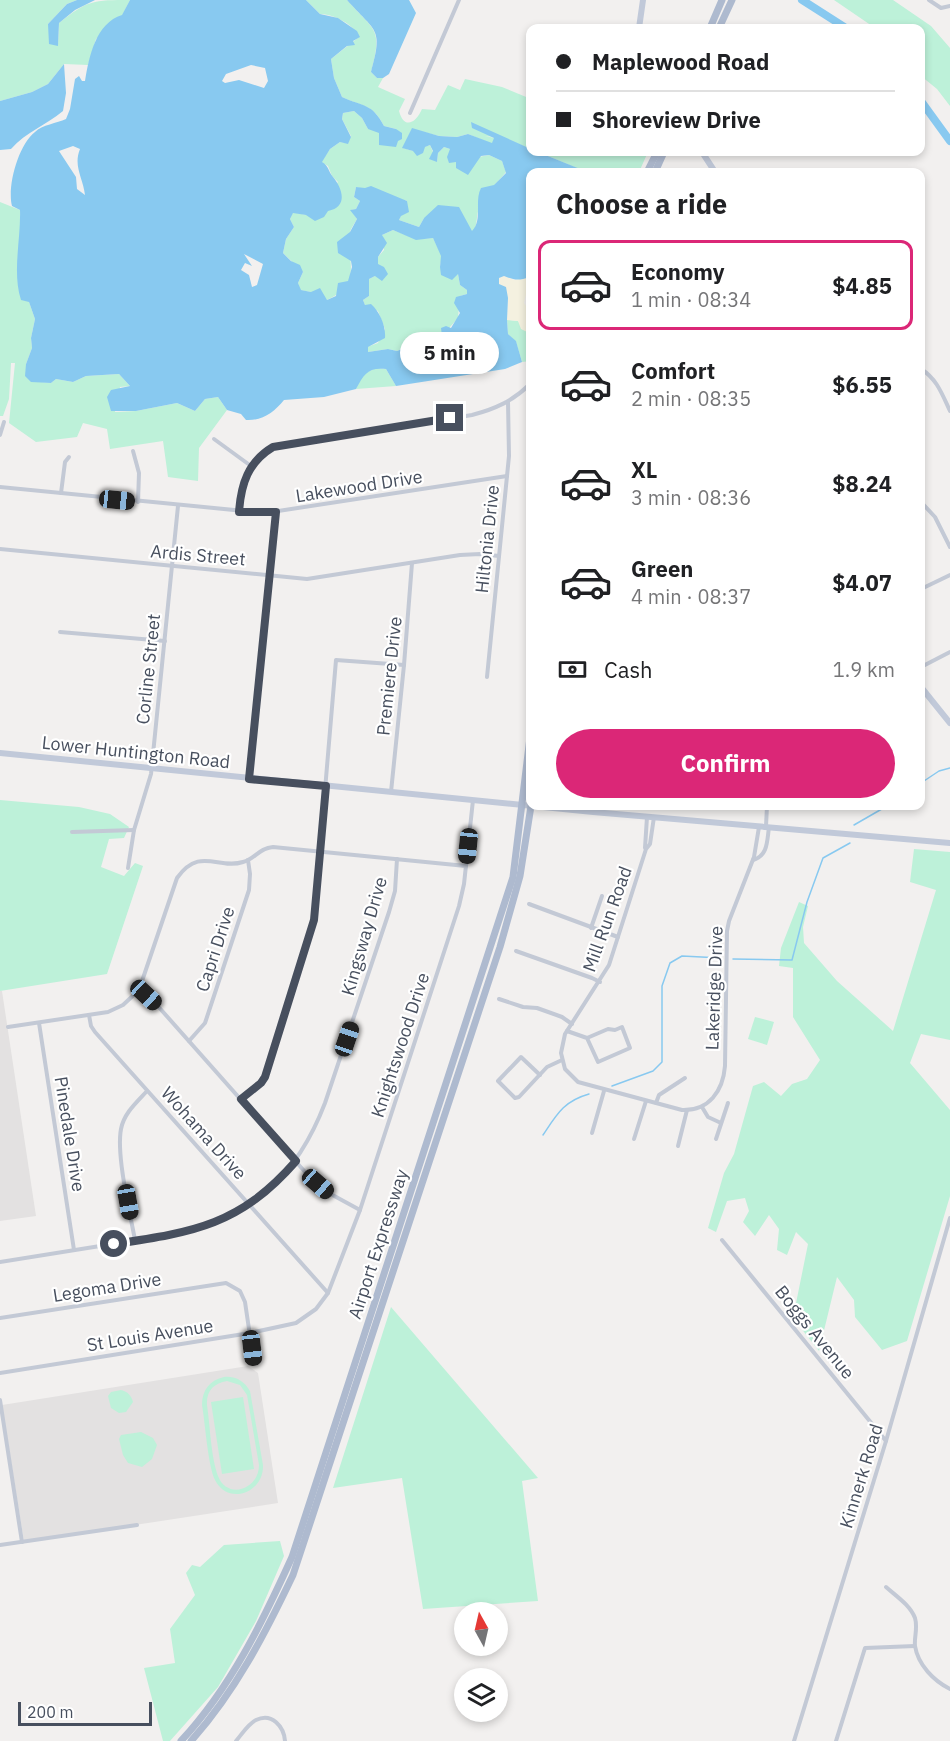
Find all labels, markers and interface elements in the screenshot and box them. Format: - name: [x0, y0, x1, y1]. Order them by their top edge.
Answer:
- text: Maplewood Road: [592, 47, 769, 76]
- text: Shoreview Drive: [592, 105, 761, 134]
- text: Choose a ride: [556, 186, 727, 221]
- text: Economy: [631, 257, 725, 286]
- icon: car: [559, 258, 613, 312]
- text: $4.85: [832, 271, 892, 300]
- text: 1 min · 08:34: [631, 286, 751, 313]
- callout: 5 min: [400, 331, 500, 373]
- text: 5 min: [423, 339, 476, 366]
- text: Comfort: [631, 356, 715, 385]
- icon: car: [559, 357, 613, 411]
- text: $6.55: [832, 370, 892, 399]
- text: 2 min · 08:35: [631, 385, 751, 412]
- route end: [436, 404, 463, 431]
- text: XL: [631, 455, 657, 484]
- icon: car: [559, 456, 613, 510]
- street label: Lakewood Drive: [294, 465, 424, 507]
- text: $8.24: [832, 469, 892, 498]
- street label: Hiltonia Drive: [470, 484, 504, 594]
- text: 3 min · 08:36: [631, 484, 751, 511]
- car: [98, 489, 136, 511]
- street label: Ardis Street: [149, 539, 247, 571]
- text: Green: [631, 554, 693, 583]
- icon: car: [559, 555, 613, 609]
- text: $4.07: [832, 568, 892, 597]
- text: 4 min · 08:37: [631, 583, 751, 610]
- street label: Corline Street: [131, 613, 165, 725]
- street label: Premiere Drive: [371, 615, 407, 737]
- icon: cash: [556, 653, 589, 686]
- text: Cash: [604, 655, 653, 684]
- text: 1.9 km: [833, 656, 895, 683]
- button: Confirm: [556, 729, 895, 798]
- street label: Lower Huntington Road: [41, 731, 231, 773]
- car: [457, 827, 479, 865]
- street label: Mill Run Road: [577, 863, 637, 975]
- street label: Kingsway Drive: [336, 874, 392, 998]
- street label: Capri Drive: [190, 903, 240, 995]
- street label: Lakeridge Drive: [700, 925, 728, 1051]
- street label: Knightswood Drive: [366, 970, 434, 1120]
- car: [127, 976, 165, 1014]
- car: [333, 1019, 361, 1059]
- street label: Pinedale Drive: [50, 1075, 90, 1193]
- street label: Wohama Drive: [156, 1082, 252, 1184]
- car: [299, 1165, 337, 1203]
- street label: Airport Expressway: [343, 1166, 413, 1322]
- car: [116, 1183, 140, 1221]
- route start: [100, 1230, 127, 1257]
- street label: Legoma Drive: [51, 1267, 163, 1307]
- street label: Boggs Avenue: [770, 1280, 860, 1384]
- street label: St Louis Avenue: [85, 1314, 215, 1356]
- car: [241, 1329, 263, 1367]
- street label: Kinnerk Road: [834, 1421, 888, 1531]
- north arrow: [454, 1602, 508, 1656]
- map controls: [454, 1602, 508, 1722]
- button: layers: [454, 1668, 508, 1722]
- scale bar: [18, 1699, 152, 1726]
- text: 200 m: [27, 1702, 74, 1722]

